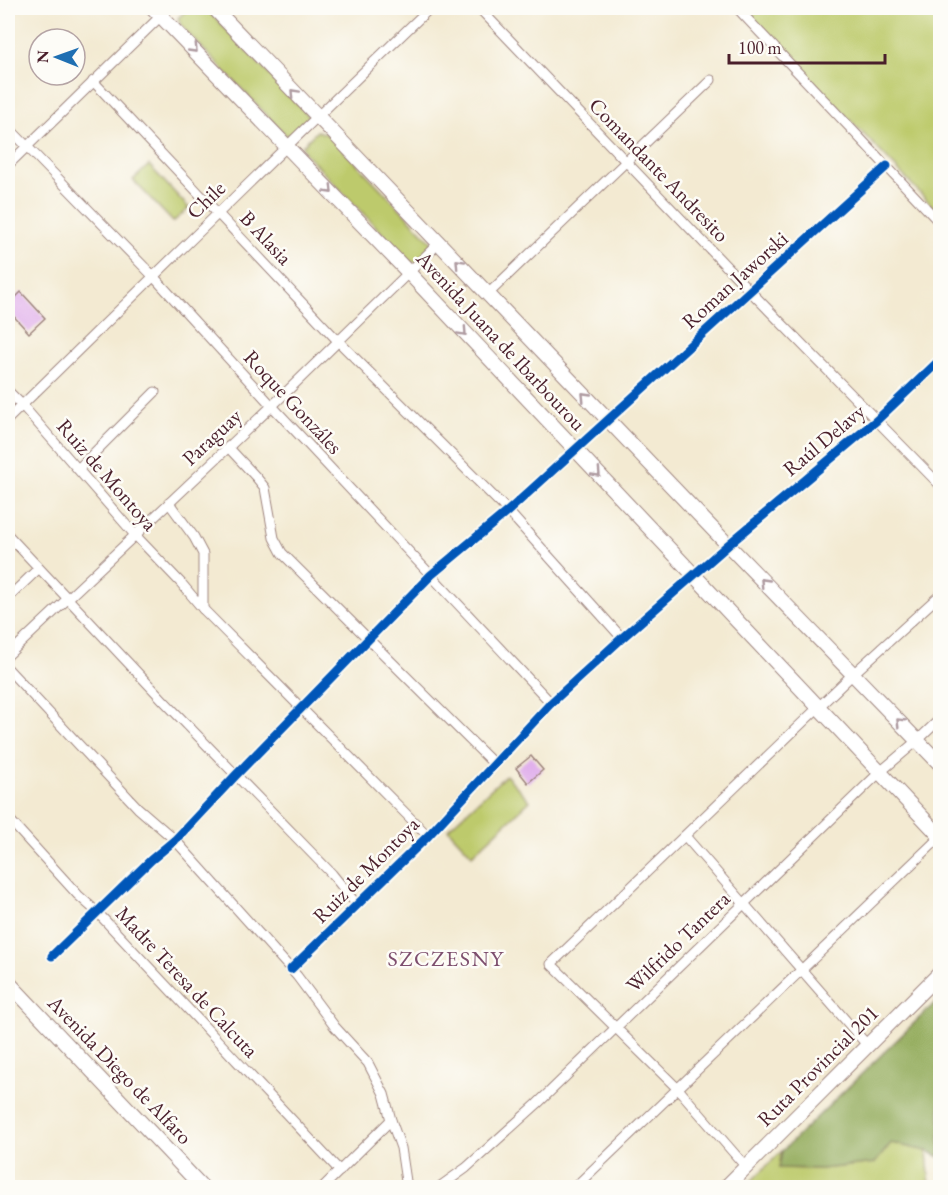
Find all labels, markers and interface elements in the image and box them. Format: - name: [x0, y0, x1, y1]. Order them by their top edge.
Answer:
- north arrow: [27, 27, 87, 87]
- scale bar: [729, 27, 885, 65]
- text: 100 m: [738, 36, 782, 59]
- one-way arrow: [187, 43, 198, 53]
- text: N: [32, 50, 53, 63]
- one-way arrow: [291, 89, 302, 100]
- street label: Comandante Andresito: [583, 92, 735, 248]
- street label: Chile: [180, 175, 231, 225]
- one-way arrow: [322, 182, 333, 193]
- street label: B Alasia: [234, 205, 299, 271]
- street label: Roman Jaworski: [676, 225, 793, 334]
- street label: Avenida Juana de Ibarbourou: [410, 244, 592, 436]
- one-way arrow: [455, 260, 466, 270]
- one-way arrow: [456, 325, 467, 335]
- street label: Roque Gonzáles: [238, 344, 349, 460]
- one-way arrow: [581, 393, 592, 403]
- street label: Raúl Delavy: [777, 397, 871, 482]
- street label: Paraguay: [176, 402, 248, 471]
- street label: Ruiz de Montoya: [51, 413, 164, 537]
- one-way arrow: [590, 467, 601, 477]
- one-way arrow: [760, 579, 771, 590]
- one-way arrow: [896, 718, 907, 729]
- street label: Ruiz de Montoya: [307, 810, 425, 929]
- street label: Wilfrido Tantera: [620, 885, 736, 998]
- street label: Madre Teresa de Calcuta: [110, 900, 265, 1064]
- district label: SZCZESNY: [387, 944, 505, 973]
- street label: Avenida Diego de Alfaro: [42, 989, 198, 1150]
- street label: Ruta Provincial 201: [751, 999, 884, 1132]

